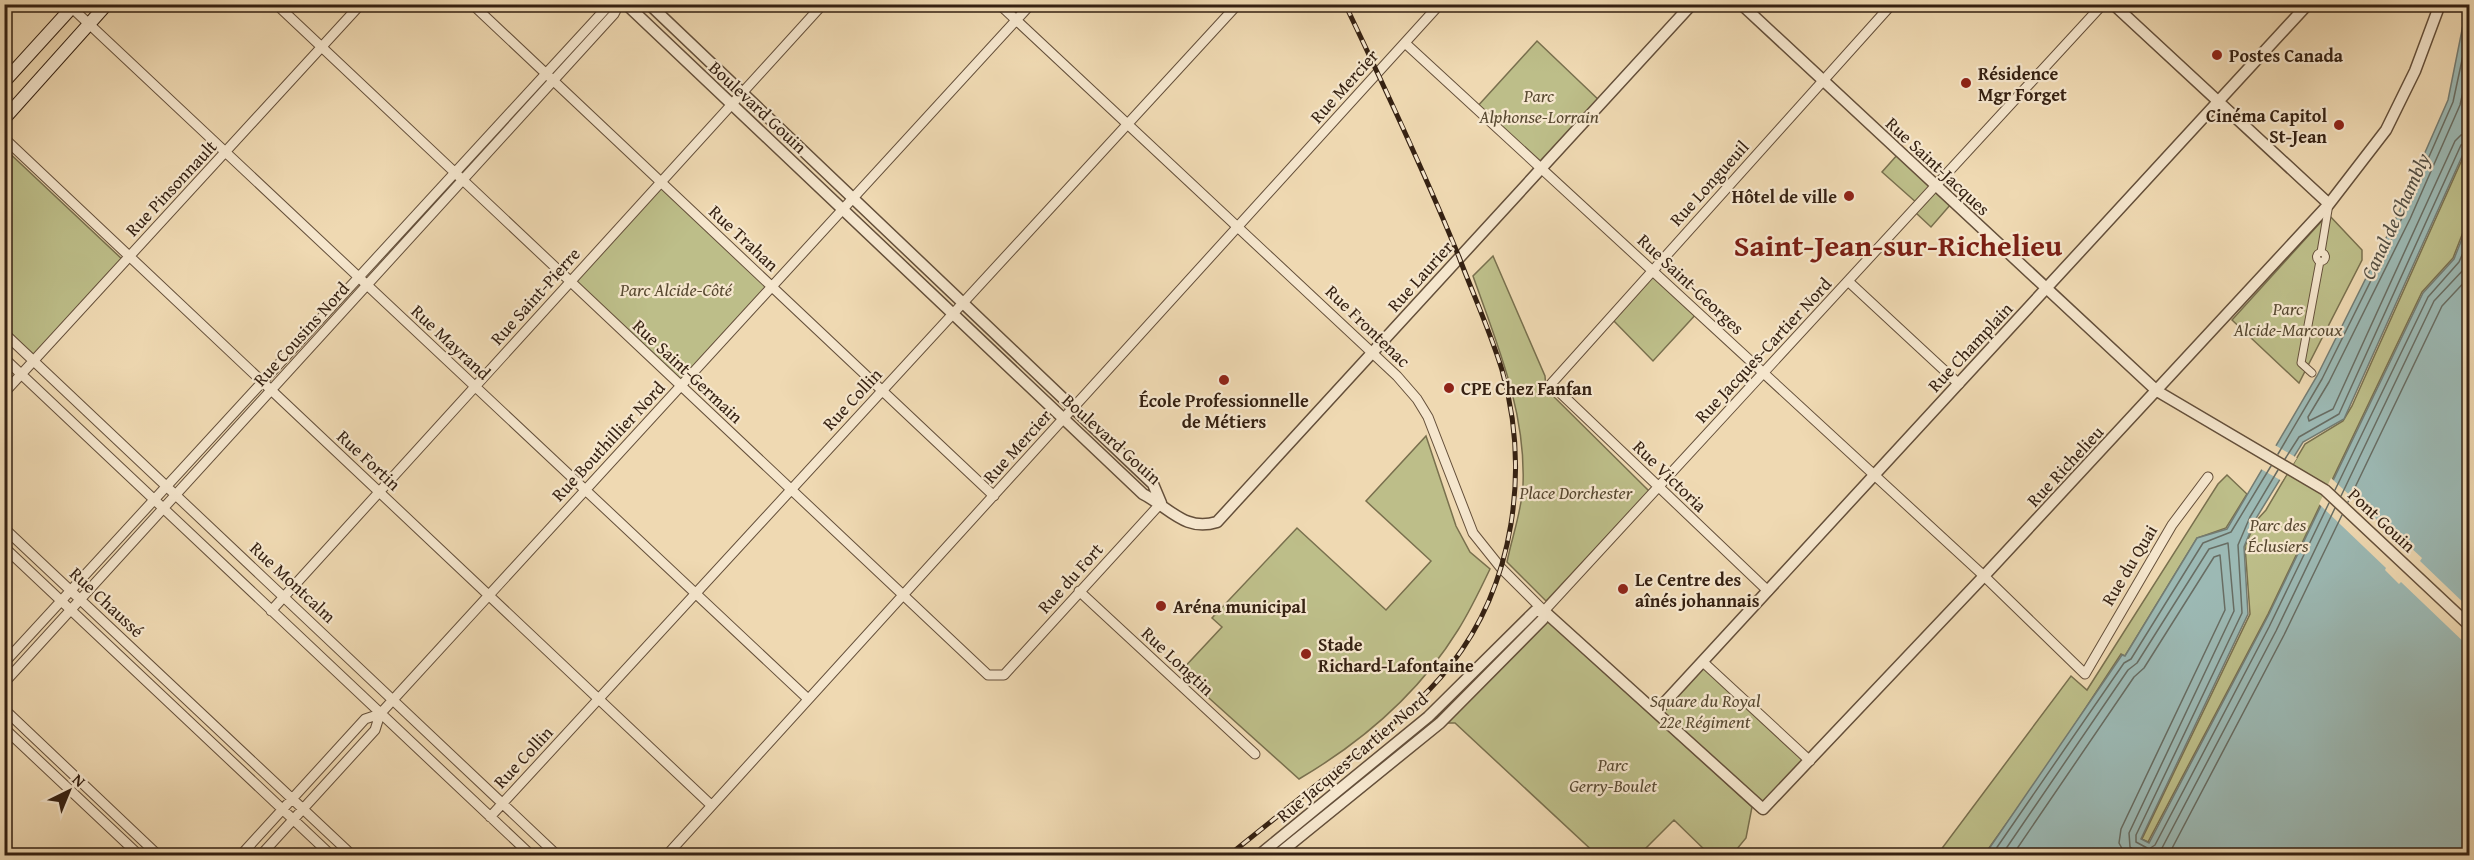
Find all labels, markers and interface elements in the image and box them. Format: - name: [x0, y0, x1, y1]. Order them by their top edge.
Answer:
- street label: Rue Mercier: [1303, 42, 1385, 129]
- place label: Postes Canada: [2229, 42, 2344, 69]
- marker: Postes Canada: [2210, 48, 2224, 62]
- street label: Boulevard Gouin: [703, 54, 813, 160]
- place label: Résidence Mgr Forget: [1978, 60, 2067, 108]
- marker: Résidence Mgr Forget: [1959, 76, 1973, 90]
- park label: Parc Alphonse-Lorrain: [1478, 82, 1599, 130]
- place label: Cinéma Capitol St-Jean: [2206, 102, 2327, 150]
- street label: Rue Saint-Jacques: [1880, 110, 1996, 222]
- marker: Cinéma Capitol St-Jean: [2332, 118, 2346, 132]
- street label: Rue Pinsonnault: [119, 133, 223, 242]
- street label: Rue Longueuil: [1663, 134, 1755, 232]
- water label: Canal de Chambly: [2353, 148, 2437, 284]
- place label: Hôtel de ville: [1732, 183, 1837, 210]
- marker: Hôtel de ville: [1842, 189, 1856, 203]
- street label: Rue Trahan: [703, 198, 785, 278]
- district label: Saint-Jean-sur-Richelieu: [1734, 223, 2063, 267]
- street label: Rue Saint-Georges: [1631, 227, 1751, 341]
- street label: Rue Laurier: [1381, 234, 1460, 318]
- street label: Rue Saint-Pierre: [484, 241, 586, 351]
- street label: Rue Jacques-Cartier Nord: [1688, 271, 1838, 429]
- street label: Rue Cousins Nord: [247, 275, 356, 392]
- park label: Parc Alcide-Côté: [619, 276, 733, 303]
- street label: Rue Frontenac: [1319, 278, 1417, 374]
- park label: Parc Alcide-Marcoux: [2233, 295, 2343, 343]
- street label: Rue Champlain: [1921, 296, 2019, 398]
- street label: Rue Mayrand: [405, 298, 497, 386]
- street label: Rue Saint-Germain: [627, 313, 749, 429]
- street label: Rue Collin: [816, 362, 888, 436]
- marker: École Professionnelle de Métiers: [1217, 373, 1231, 387]
- street label: Rue Bouthillier Nord: [545, 374, 671, 507]
- place label: CPE Chez Fanfan: [1461, 375, 1592, 402]
- marker: CPE Chez Fanfan: [1442, 381, 1456, 395]
- street label: Boulevard Gouin: [1056, 387, 1168, 491]
- place label: École Professionnelle de Métiers: [1139, 387, 1309, 435]
- street label: Rue Mercier: [976, 402, 1058, 489]
- street label: Rue Richelieu: [2020, 419, 2110, 513]
- street label: Rue Fortin: [331, 423, 407, 497]
- street label: Rue Victoria: [1627, 434, 1713, 519]
- park label: Place Dorchester: [1518, 479, 1634, 506]
- street label: Pont Gouin: [2342, 481, 2422, 559]
- park label: Parc des Éclusiers: [2247, 511, 2309, 559]
- street label: Rue du Quai: [2094, 519, 2164, 611]
- street label: Rue Montcalm: [244, 535, 342, 629]
- street label: Rue du Fort: [1031, 536, 1110, 619]
- street label: Rue Chaussé: [64, 560, 150, 644]
- place label: Le Centre des aînés johannais: [1635, 566, 1760, 614]
- marker: Le Centre des aînés johannais: [1616, 582, 1630, 596]
- place label: Aréna municipal: [1173, 593, 1307, 620]
- marker: Aréna municipal: [1154, 599, 1168, 613]
- street label: Rue Longtin: [1135, 620, 1221, 702]
- place label: Stade Richard-Lafontaine: [1318, 631, 1474, 679]
- marker: Stade Richard-Lafontaine: [1299, 647, 1313, 661]
- street label: Rue Jacques-Cartier Nord: [1270, 685, 1434, 829]
- park label: Square du Royal 22e Régiment: [1650, 687, 1761, 735]
- street label: Rue Collin: [487, 720, 559, 794]
- park label: Parc Gerry-Boulet: [1569, 751, 1657, 799]
- north arrow: [39, 761, 99, 821]
- text: N: [67, 768, 92, 793]

